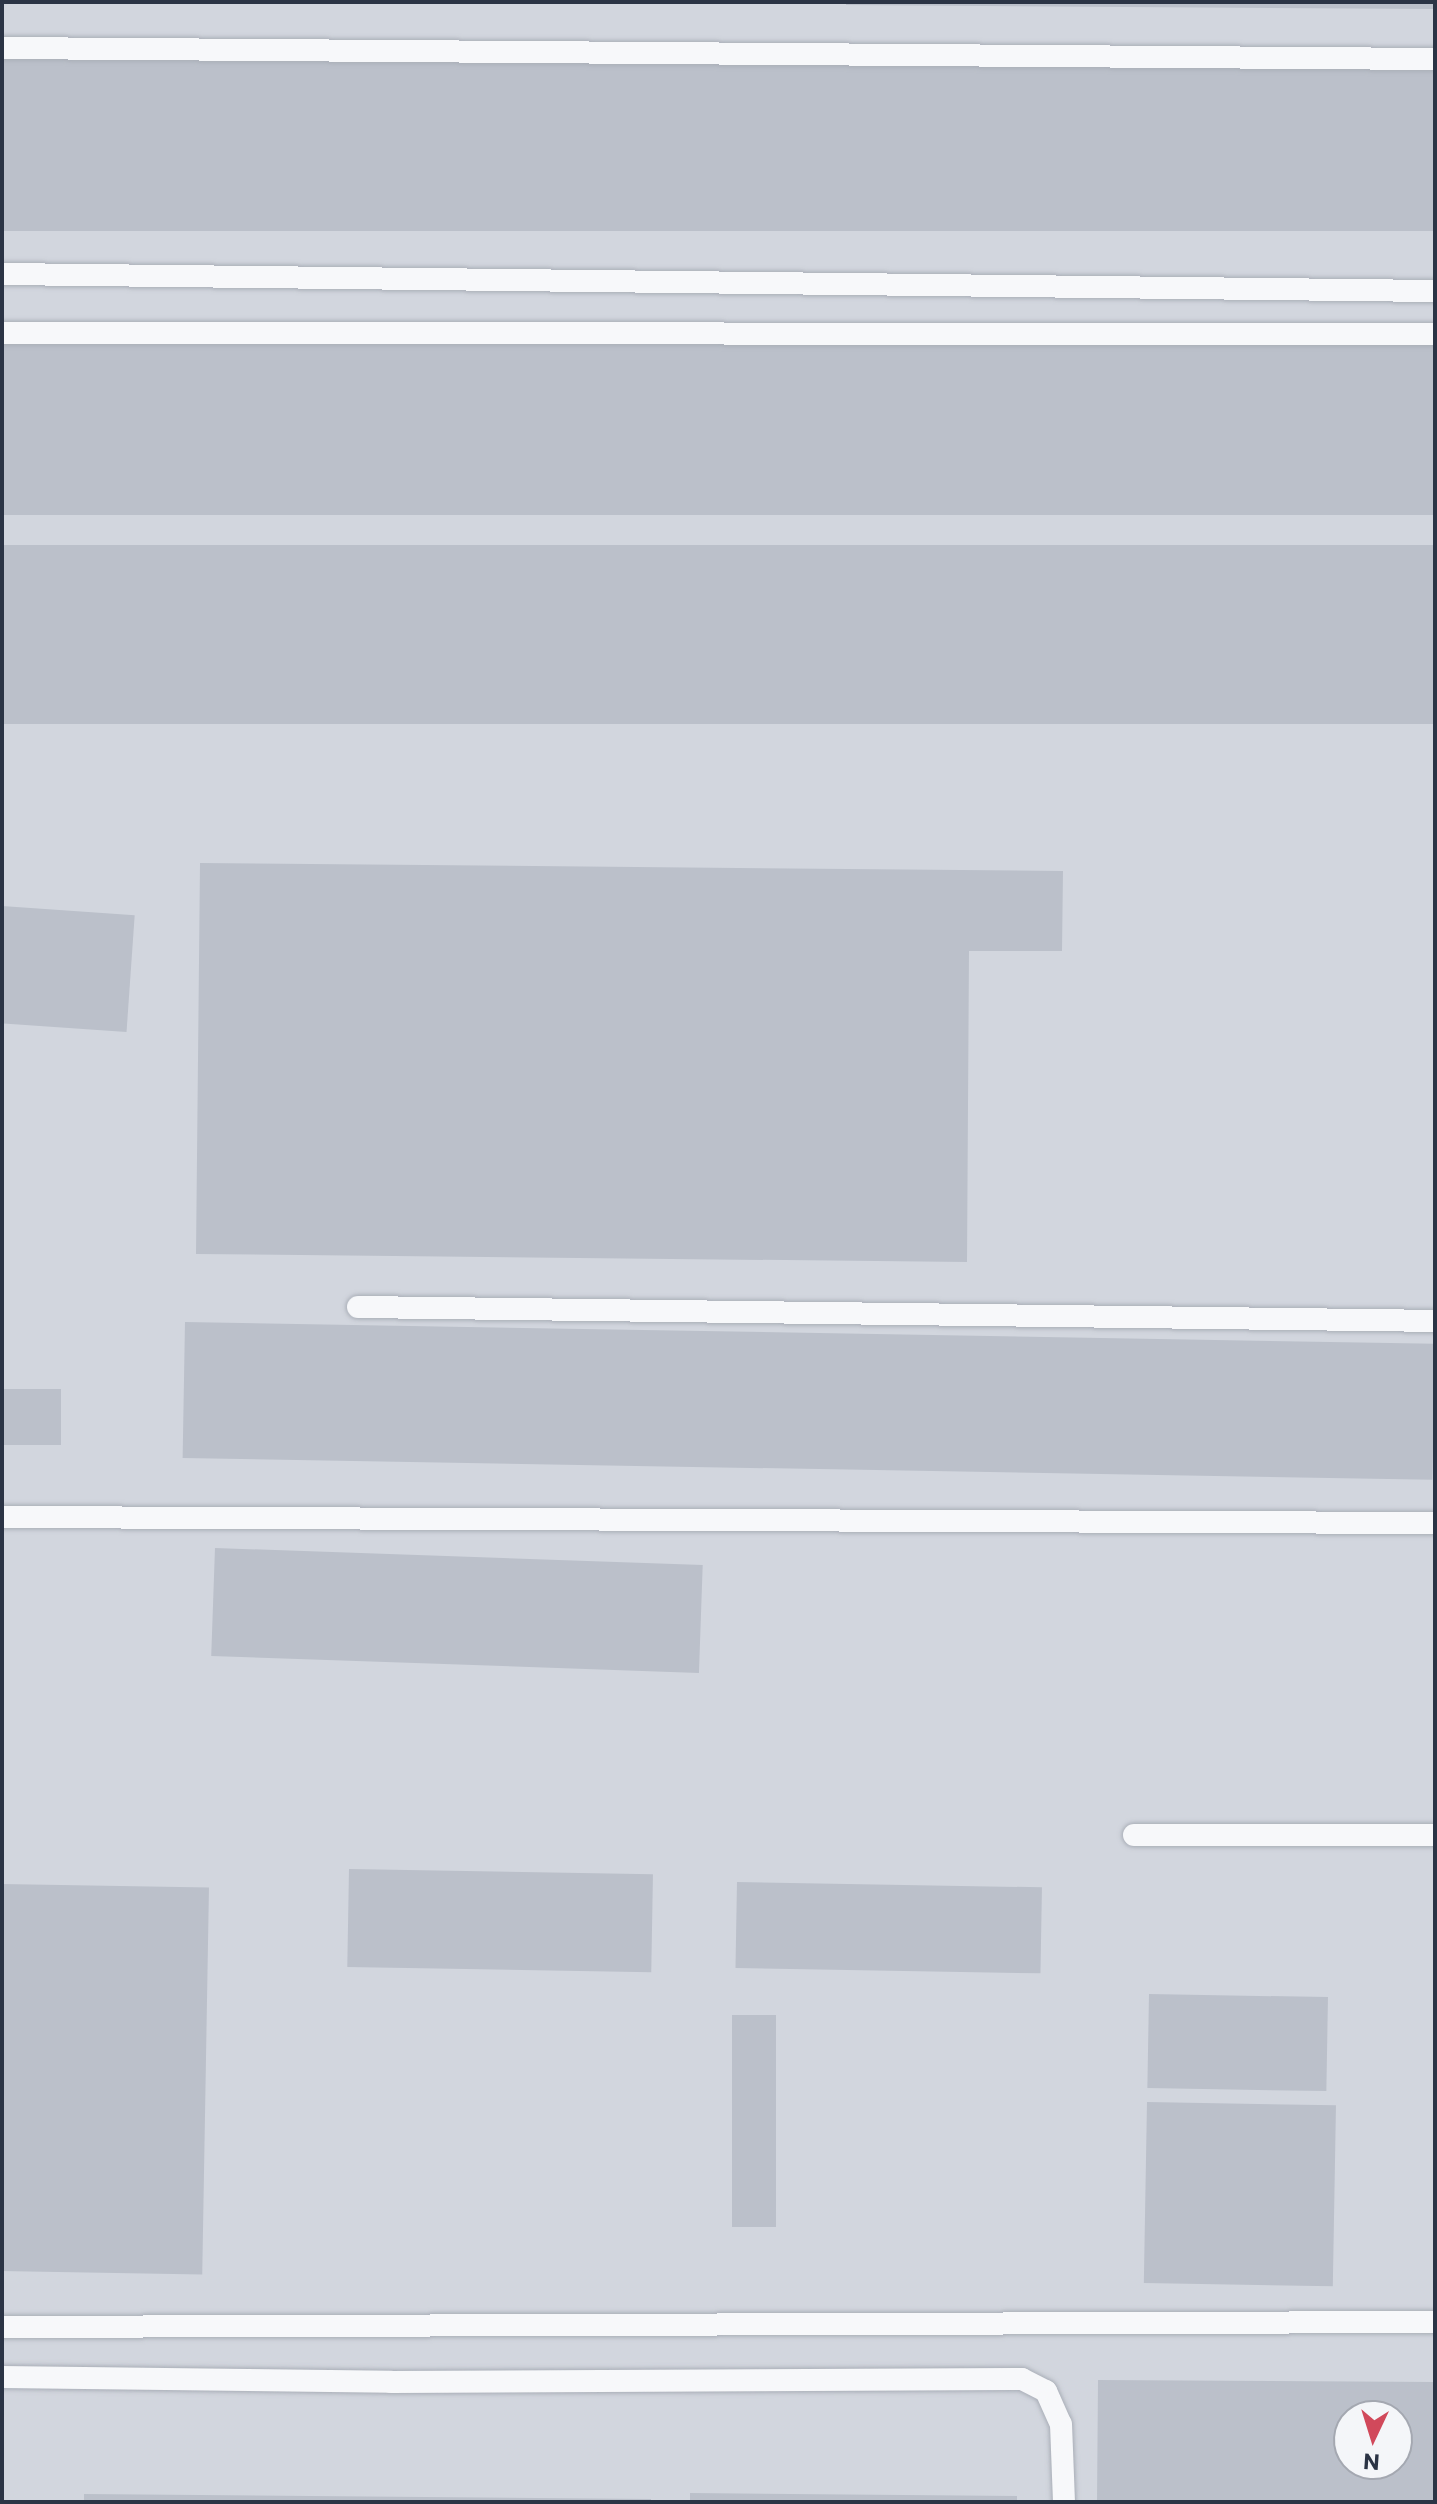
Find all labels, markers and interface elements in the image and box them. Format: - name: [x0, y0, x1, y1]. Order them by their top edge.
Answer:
- north arrow: [1333, 2400, 1413, 2480]
- text: N: [1362, 2448, 1381, 2476]

